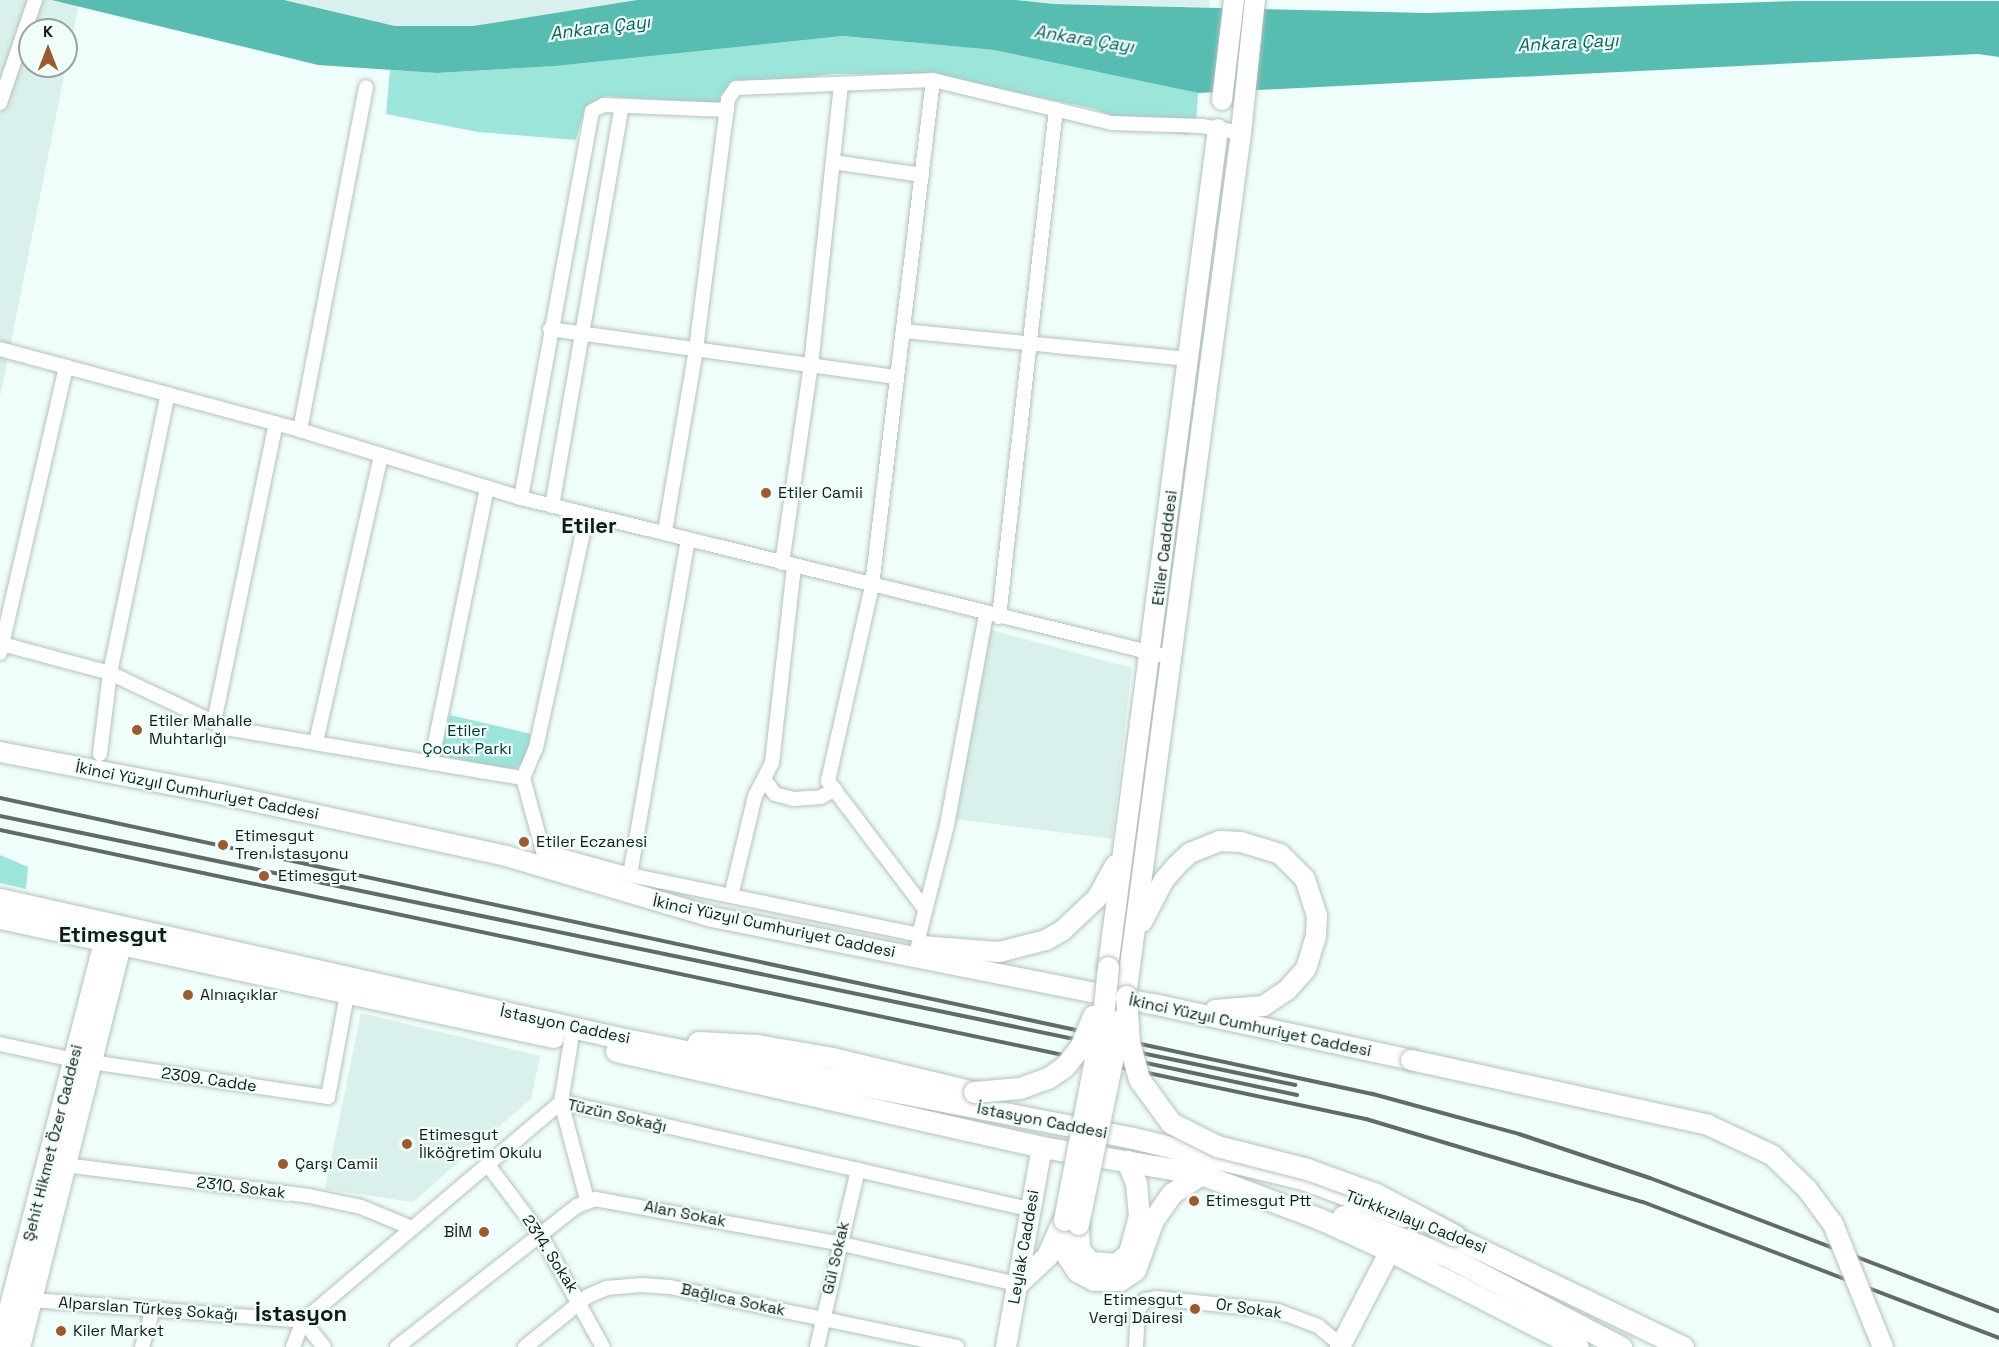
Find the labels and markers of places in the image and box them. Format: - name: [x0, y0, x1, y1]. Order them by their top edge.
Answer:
- place label: Etiler Camii: [778, 483, 863, 503]
- marker: Etiler Camii: [759, 486, 773, 500]
- place label: Etiler Mahalle Muhtarlığı: [149, 711, 252, 749]
- marker: Etiler Mahalle Muhtarlığı: [130, 723, 144, 737]
- place label: Etimesgut Tren İstasyonu: [235, 826, 349, 864]
- place label: Etiler Eczanesi: [536, 832, 647, 852]
- marker: Etiler Eczanesi: [517, 835, 531, 849]
- marker: Etimesgut Tren İstasyonu: [216, 838, 230, 852]
- place label: Etimesgut: [278, 866, 357, 886]
- marker: Etimesgut: [255, 867, 273, 885]
- place label: Alnıaçıklar: [200, 985, 278, 1005]
- marker: Alnıaçıklar: [181, 988, 195, 1002]
- place label: Etimesgut İlköğretim Okulu: [419, 1125, 542, 1163]
- marker: Etimesgut İlköğretim Okulu: [400, 1137, 414, 1151]
- place label: Çarşı Camii: [295, 1154, 378, 1174]
- marker: Çarşı Camii: [276, 1157, 290, 1171]
- place label: Etimesgut Ptt: [1206, 1191, 1312, 1211]
- marker: Etimesgut Ptt: [1187, 1194, 1201, 1208]
- place label: BİM: [444, 1222, 472, 1242]
- marker: BİM: [477, 1225, 491, 1239]
- place label: Etimesgut Vergi Dairesi: [1089, 1290, 1183, 1328]
- marker: Etimesgut Vergi Dairesi: [1188, 1302, 1202, 1316]
- place label: Kiler Market: [73, 1321, 164, 1341]
- marker: Kiler Market: [54, 1324, 68, 1338]

